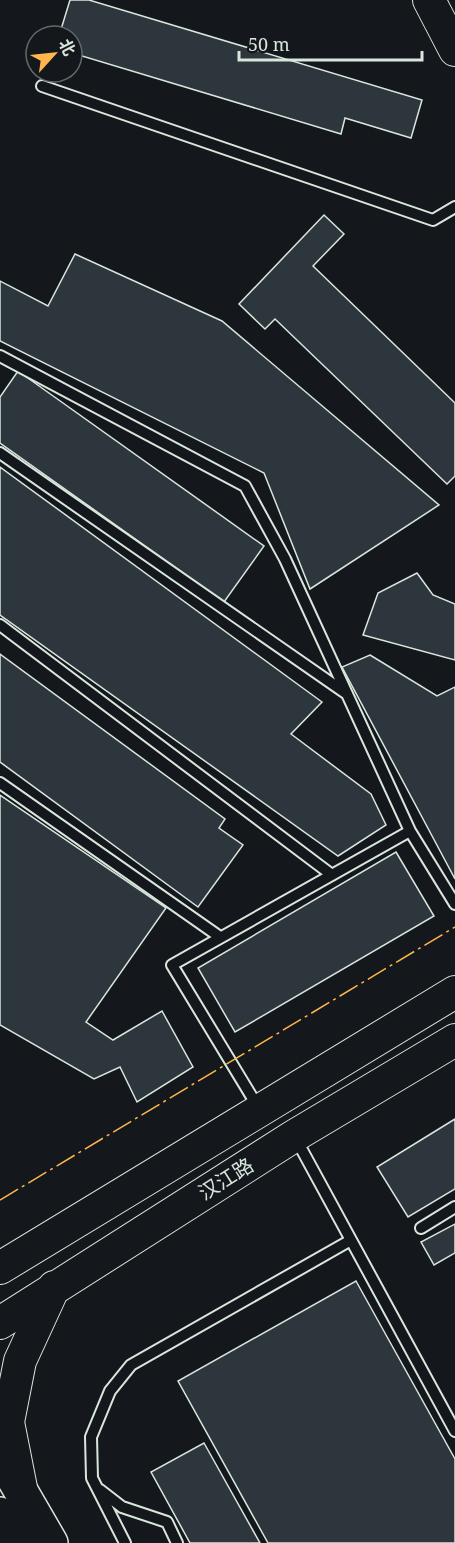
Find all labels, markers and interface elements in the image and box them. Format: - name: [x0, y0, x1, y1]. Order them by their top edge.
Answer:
- north arrow: [24, 24, 84, 84]
- scale bar: [239, 24, 422, 62]
- text: 50 m: [248, 32, 290, 56]
- text: 北: [54, 35, 81, 59]
- street label: 汉江路: [193, 1151, 258, 1206]

